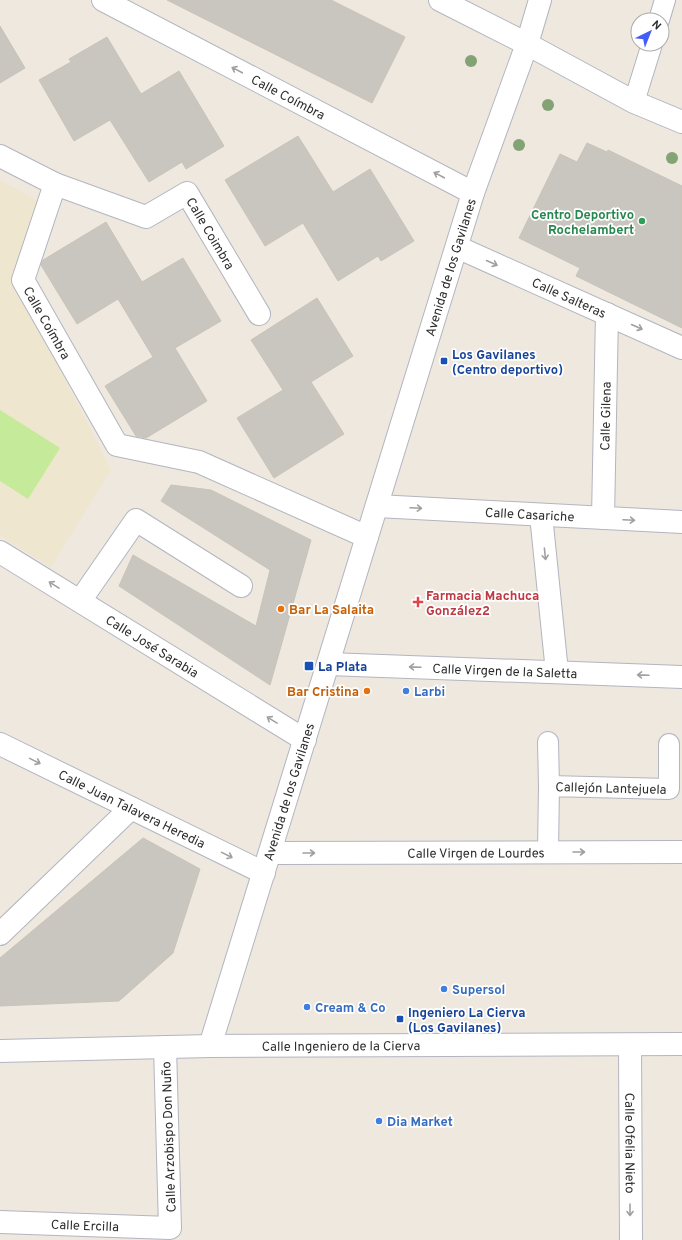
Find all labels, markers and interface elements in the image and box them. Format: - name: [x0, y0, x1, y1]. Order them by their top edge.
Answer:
- north arrow: [630, 12, 670, 52]
- text: N: [648, 18, 664, 33]
- one-way arrow: [231, 65, 243, 73]
- street label: Calle Coímbra: [248, 73, 327, 124]
- one-way arrow: [433, 171, 445, 179]
- street label: Calle Coimbra: [182, 195, 237, 273]
- street label: Avenida de los Gavilanes: [423, 197, 481, 339]
- place label: Centro Deportivo Rochelambert: [531, 208, 634, 239]
- marker: Centro Deportivo Rochelambert: [637, 216, 647, 226]
- one-way arrow: [486, 260, 498, 267]
- street label: Calle Salteras: [529, 276, 608, 323]
- street label: Calle Coímbra: [19, 284, 73, 363]
- one-way arrow: [630, 324, 642, 331]
- place label: Los Gavilanes (Centro deportivo): [452, 348, 563, 379]
- marker: Los Gavilanes (Centro deportivo): [439, 356, 449, 366]
- street label: Calle Gilena: [598, 381, 616, 451]
- one-way arrow: [409, 505, 422, 512]
- street label: Calle Casariche: [484, 506, 575, 526]
- one-way arrow: [622, 516, 635, 523]
- one-way arrow: [541, 547, 548, 560]
- one-way arrow: [49, 581, 60, 589]
- place label: Farmacia Machuca González2: [426, 589, 539, 620]
- marker: Farmacia Machuca González2: [413, 597, 423, 607]
- place label: Bar La Salaita: [289, 603, 374, 619]
- marker: Bar La Salaita: [276, 604, 286, 614]
- street label: Calle José Sarabia: [102, 613, 201, 682]
- marker: La Plata: [303, 660, 315, 672]
- place label: La Plata: [318, 660, 367, 676]
- street label: Calle Virgen de la Saletta: [432, 662, 578, 683]
- one-way arrow: [409, 663, 422, 671]
- one-way arrow: [637, 671, 650, 679]
- place label: Bar Cristina: [287, 685, 359, 701]
- place label: Larbi: [414, 685, 445, 701]
- marker: Bar Cristina: [362, 686, 372, 696]
- marker: Larbi: [401, 686, 411, 696]
- one-way arrow: [266, 715, 277, 724]
- street label: Avenida de los Gavilanes: [261, 721, 319, 863]
- one-way arrow: [29, 758, 41, 765]
- street label: Calle Juan Talavera Heredia: [55, 768, 207, 853]
- street label: Callejón Lantejuela: [555, 780, 667, 799]
- street label: Calle Virgen de Lourdes: [407, 846, 545, 863]
- one-way arrow: [572, 848, 585, 856]
- one-way arrow: [302, 849, 315, 857]
- one-way arrow: [221, 852, 233, 859]
- place label: Supersol: [452, 983, 505, 999]
- marker: Supersol: [439, 984, 449, 994]
- place label: Cream & Co: [315, 1001, 386, 1017]
- marker: Cream & Co: [302, 1002, 312, 1012]
- place label: Ingeniero La Cierva (Los Gavilanes): [408, 1006, 525, 1037]
- marker: Ingeniero La Cierva (Los Gavilanes): [395, 1014, 405, 1024]
- street label: Calle Ingeniero de la Cierva: [262, 1039, 420, 1056]
- street label: Calle Arzobispo Don Nuño: [159, 1061, 181, 1213]
- street label: Calle Ofelia Nieto: [620, 1093, 637, 1193]
- place label: Dia Market: [387, 1115, 453, 1131]
- marker: Dia Market: [374, 1116, 384, 1126]
- one-way arrow: [626, 1203, 634, 1216]
- street label: Calle Ercilla: [51, 1218, 119, 1236]

